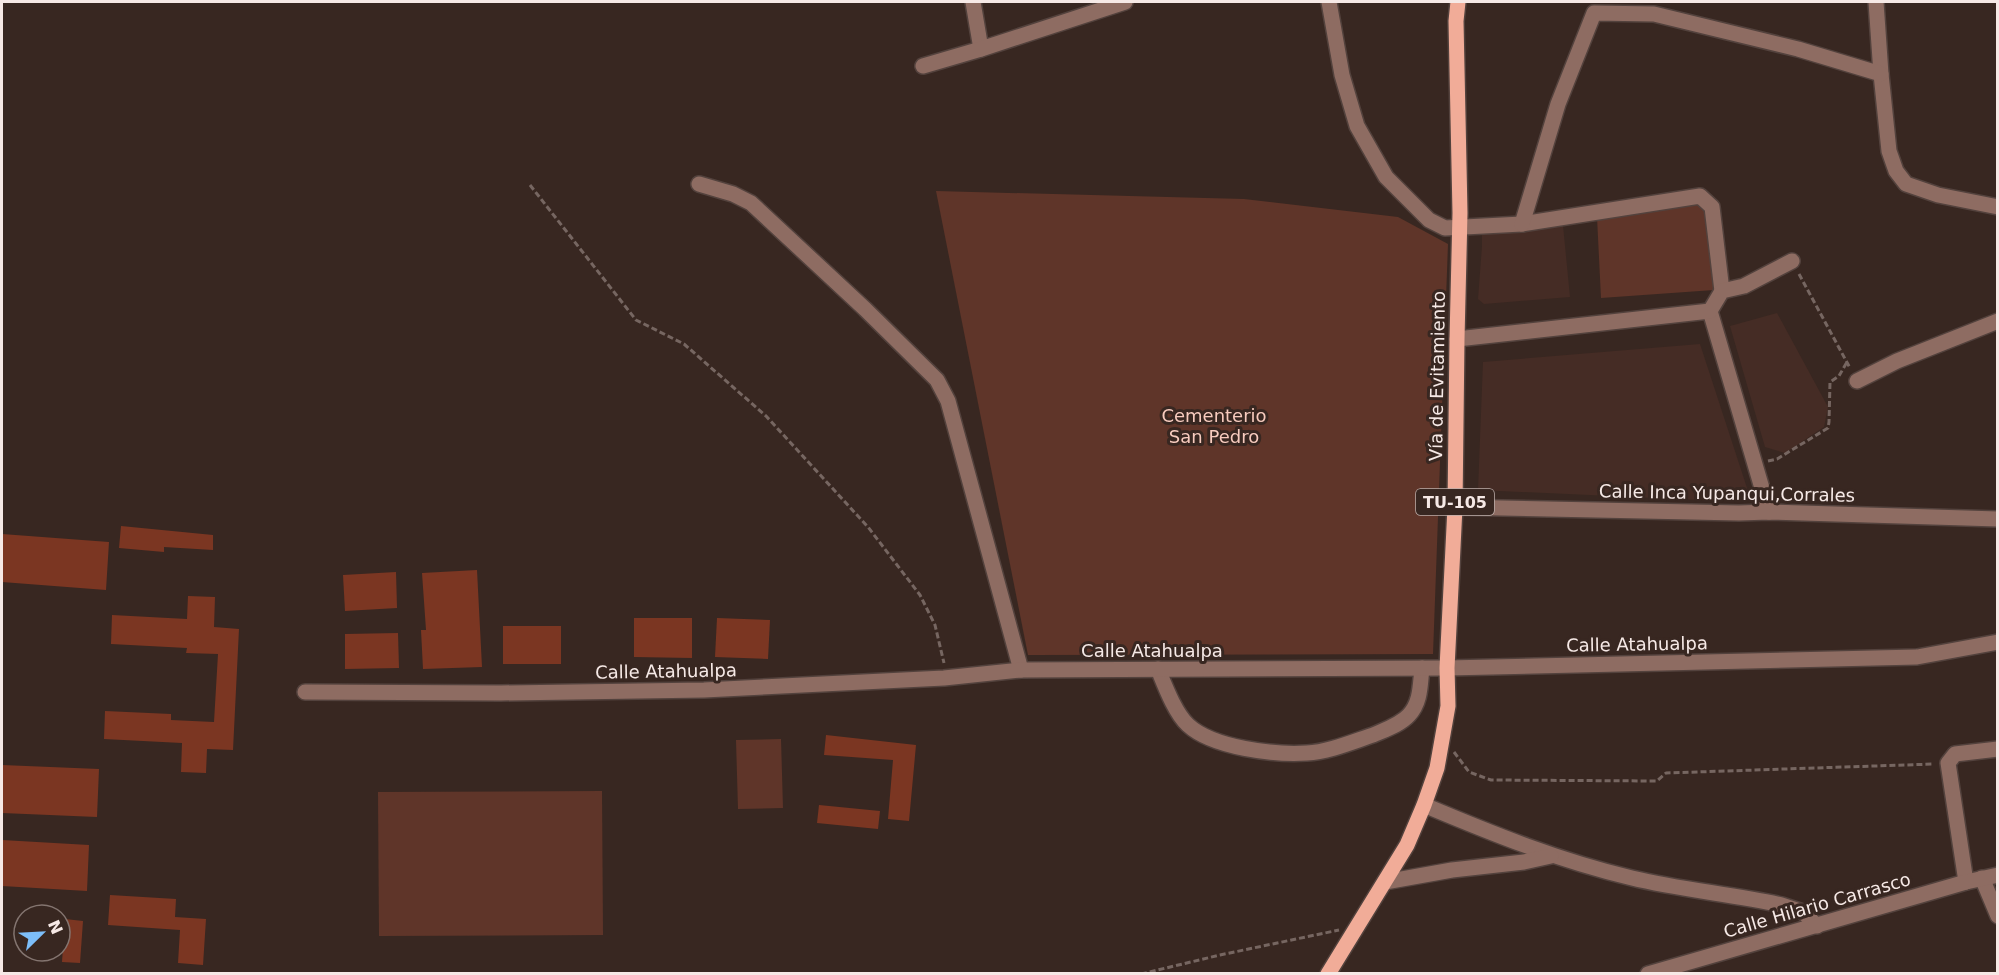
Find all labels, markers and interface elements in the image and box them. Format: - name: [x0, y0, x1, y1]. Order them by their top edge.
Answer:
- street label: Vía de Evitamiento: [1425, 291, 1449, 461]
- park label: Cementerio San Pedro: [1161, 405, 1267, 447]
- street label: Calle Inca Yupanqui,Corrales: [1599, 480, 1855, 506]
- road number: TU-105: [1416, 489, 1494, 515]
- street label: Calle Atahualpa: [1566, 632, 1708, 656]
- street label: Calle Atahualpa: [1081, 640, 1223, 661]
- street label: Calle Atahualpa: [595, 659, 737, 683]
- street label: Calle Hilario Carrasco: [1721, 868, 1913, 942]
- north arrow: [12, 903, 72, 963]
- text: N: [44, 917, 67, 937]

